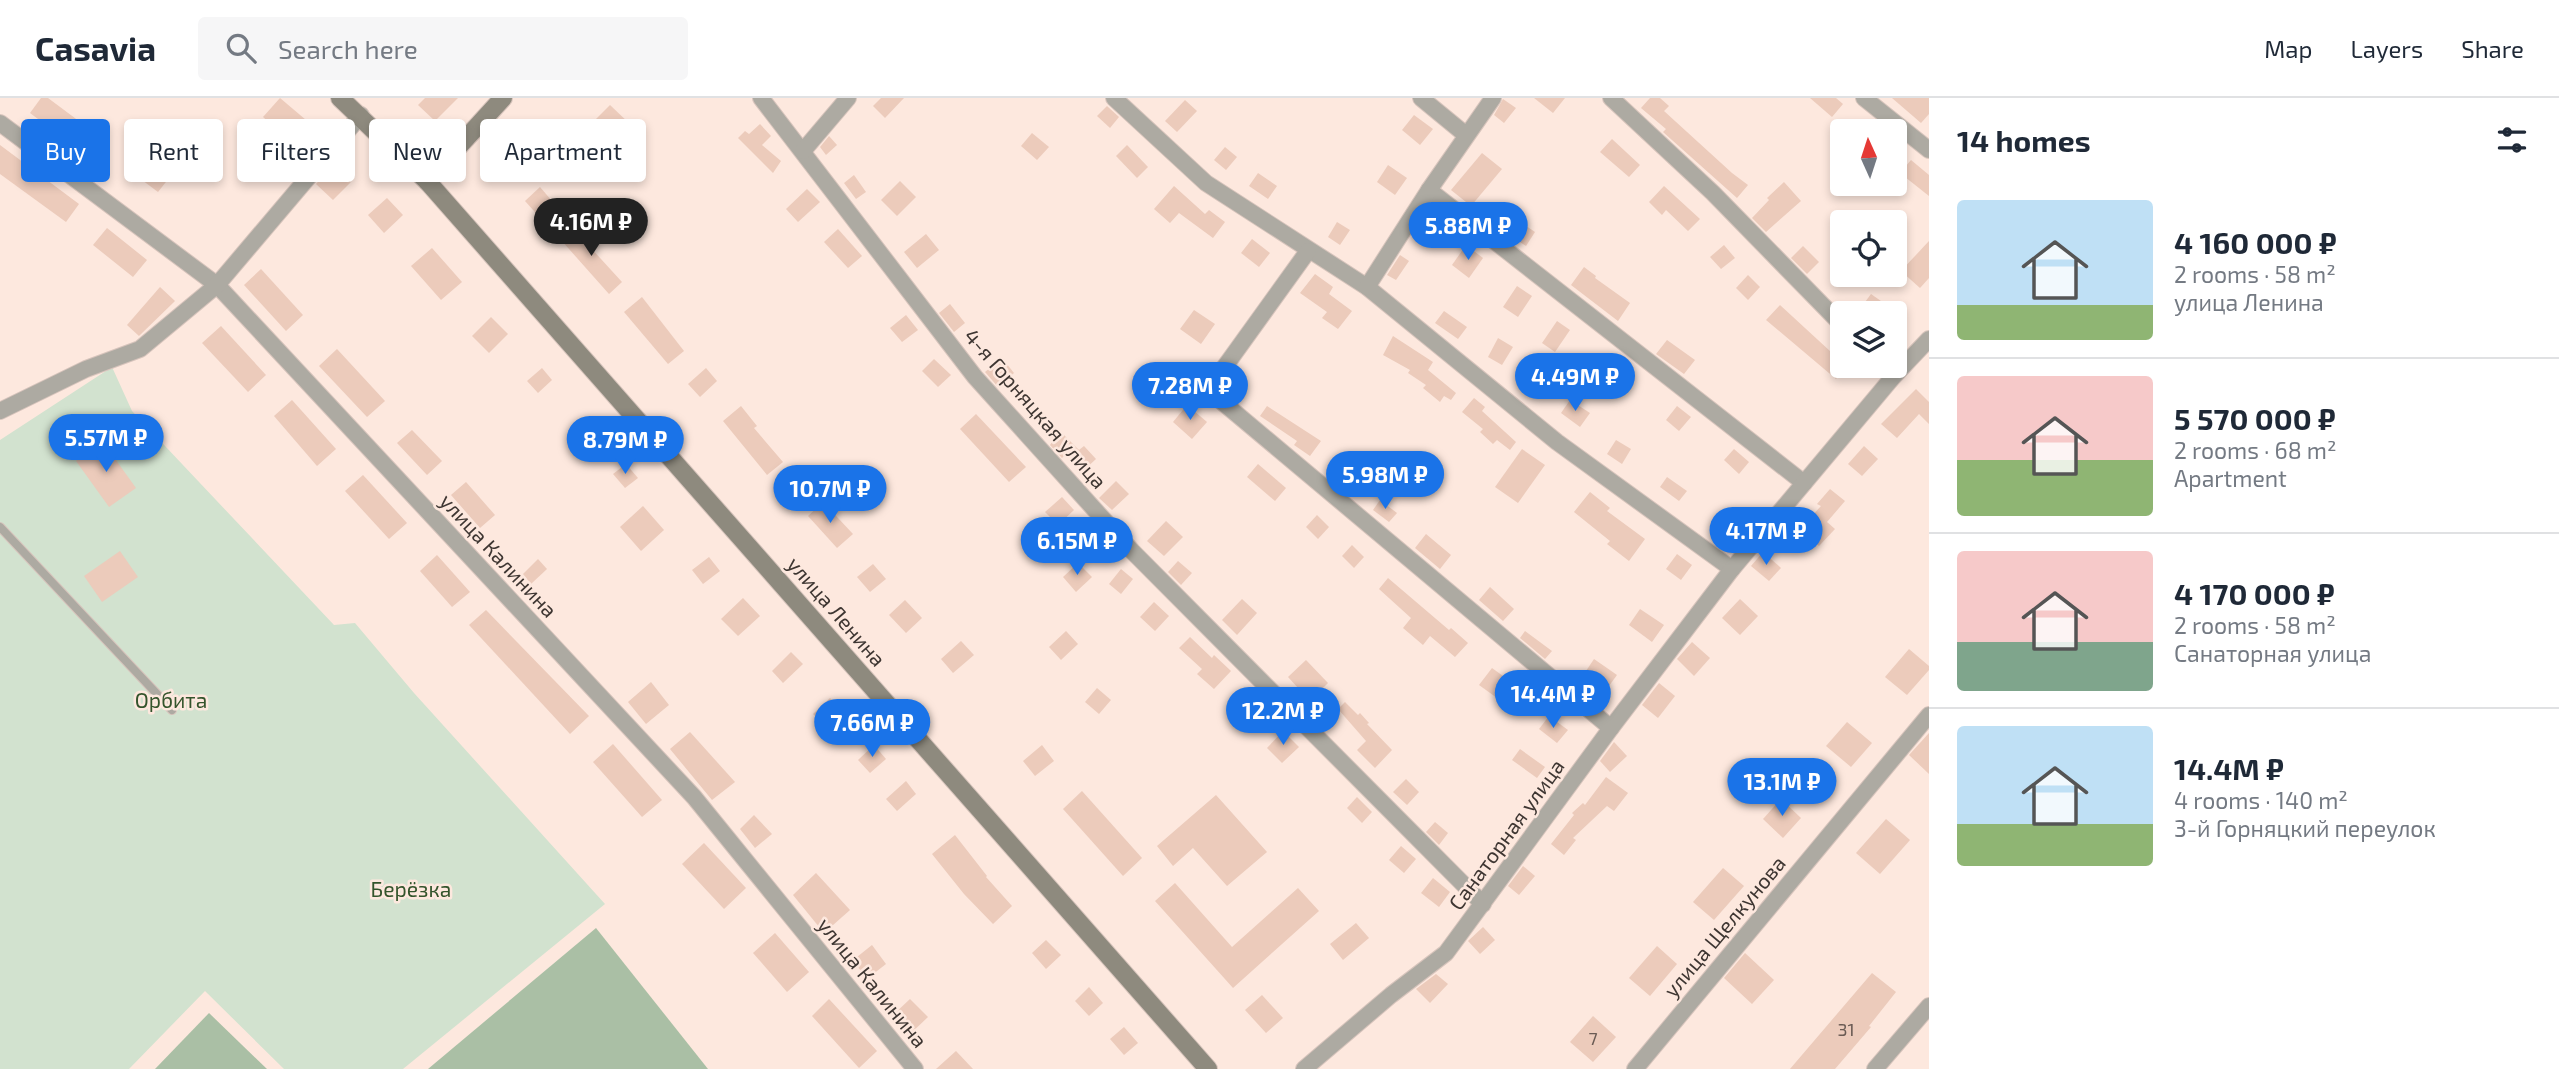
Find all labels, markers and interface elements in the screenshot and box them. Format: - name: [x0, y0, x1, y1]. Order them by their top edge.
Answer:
- search box: [198, 17, 688, 80]
- text: Casavia: [35, 28, 156, 68]
- icon: search: [222, 29, 260, 67]
- text: Search here: [278, 33, 418, 64]
- text: Map: [2264, 34, 2312, 63]
- text: Layers: [2350, 34, 2423, 63]
- text: Share: [2461, 34, 2524, 63]
- chip: Buy: [21, 119, 110, 182]
- chip: Rent: [124, 119, 223, 182]
- chip: Filters: [237, 119, 355, 182]
- chip: New: [369, 119, 466, 182]
- chip: Apartment: [480, 119, 646, 182]
- north arrow: [1830, 119, 1908, 196]
- map controls: [1830, 119, 1907, 378]
- icon: filters: [2493, 121, 2531, 159]
- text: 14 homes: [1957, 122, 2091, 158]
- pin: 4.16M ₽: [526, 198, 656, 258]
- pin: 5.88M ₽: [1403, 202, 1533, 262]
- text: 4.16M ₽: [550, 207, 632, 235]
- button: locate: [1830, 210, 1907, 287]
- text: 5.88M ₽: [1425, 211, 1511, 239]
- text: 4 160 000 ₽: [2174, 224, 2337, 260]
- icon: home: [2013, 228, 2097, 312]
- text: 2 rooms · 58 m²: [2174, 260, 2336, 288]
- text: улица Ленина: [2174, 288, 2324, 316]
- button: layers: [1830, 301, 1907, 378]
- street label: 4-я Горняцкая улица: [959, 323, 1112, 494]
- pin: 4.49M ₽: [1510, 354, 1640, 413]
- pin: 7.28M ₽: [1125, 362, 1255, 422]
- text: 4.49M ₽: [1531, 362, 1619, 390]
- text: 7.28M ₽: [1148, 371, 1232, 399]
- text: 5 570 000 ₽: [2174, 400, 2336, 436]
- icon: home: [2013, 404, 2097, 488]
- pin: 5.57M ₽: [41, 414, 171, 474]
- pin: 8.79M ₽: [560, 416, 690, 476]
- text: 5.57M ₽: [65, 423, 147, 451]
- text: 8.79M ₽: [583, 425, 667, 453]
- text: 2 rooms · 68 m²: [2174, 436, 2337, 464]
- pin: 5.98M ₽: [1320, 452, 1450, 511]
- text: 5.98M ₽: [1342, 460, 1428, 488]
- text: Apartment: [2174, 464, 2287, 492]
- pin: 10.7M ₽: [765, 466, 895, 525]
- text: 10.7M ₽: [789, 474, 871, 502]
- street label: улица Калинина: [435, 488, 563, 623]
- pin: 4.17M ₽: [1701, 508, 1831, 567]
- text: 4.17M ₽: [1726, 516, 1806, 544]
- pin: 6.15M ₽: [1012, 518, 1142, 577]
- text: 6.15M ₽: [1037, 526, 1117, 554]
- street label: улица Ленина: [782, 551, 891, 671]
- text: 4 170 000 ₽: [2174, 575, 2335, 611]
- icon: home: [2013, 579, 2097, 663]
- text: 2 rooms · 58 m²: [2174, 611, 2336, 639]
- text: Санаторная улица: [2174, 639, 2371, 667]
- pin: 14.4M ₽: [1488, 670, 1618, 730]
- text: 14.4M ₽: [1511, 679, 1595, 707]
- park label: Орбита: [135, 687, 207, 712]
- pin: 12.2M ₽: [1218, 688, 1348, 747]
- text: 12.2M ₽: [1242, 696, 1324, 724]
- pin: 7.66M ₽: [807, 700, 937, 759]
- text: 7.66M ₽: [830, 708, 914, 736]
- text: 14.4M ₽: [2174, 750, 2284, 786]
- street label: Санаторная улица: [1443, 754, 1570, 915]
- icon: home: [2013, 754, 2097, 838]
- pin: 13.1M ₽: [1717, 758, 1847, 818]
- text: 13.1M ₽: [1743, 767, 1821, 795]
- text: 4 rooms · 140 m²: [2174, 786, 2348, 814]
- text: 3-й Горняцкий переулок: [2174, 814, 2436, 842]
- street label: улица Щелкунова: [1658, 850, 1791, 1002]
- park label: Берёзка: [371, 876, 451, 901]
- street label: улица Калинина: [812, 912, 933, 1053]
- house number: 31: [1837, 1018, 1855, 1040]
- house number: 7: [1588, 1027, 1598, 1049]

